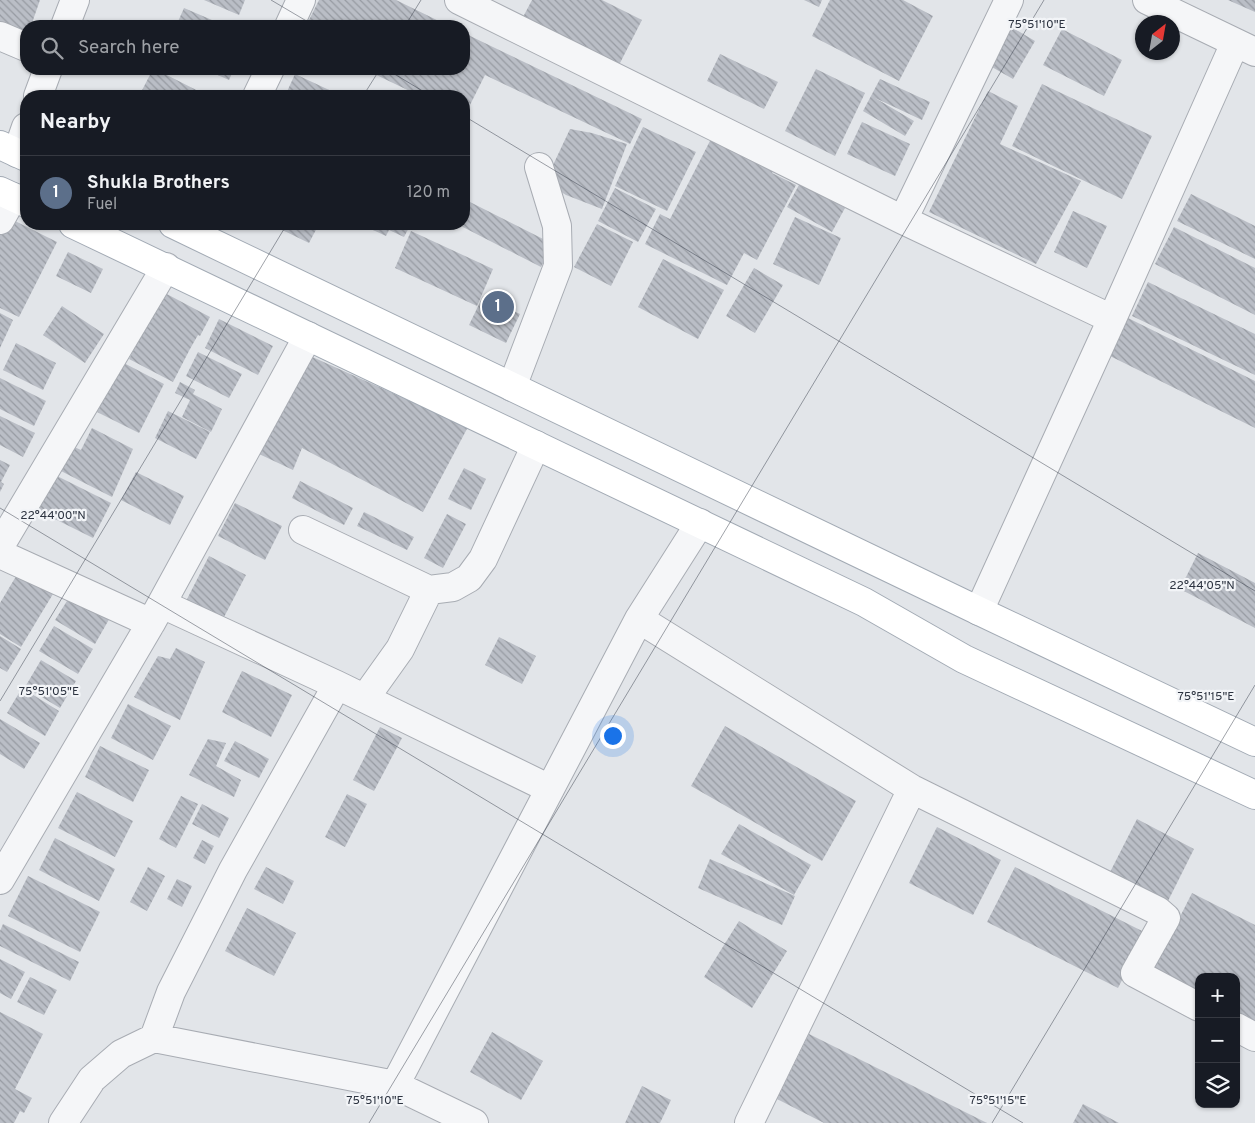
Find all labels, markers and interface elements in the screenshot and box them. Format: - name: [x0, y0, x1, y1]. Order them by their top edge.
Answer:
- north arrow: [1135, 15, 1180, 60]
- text: 75°51'10"E: [1008, 17, 1066, 33]
- search box: [20, 20, 470, 75]
- icon: search: [38, 34, 66, 62]
- text: Search here: [78, 36, 180, 60]
- text: Nearby: [40, 109, 111, 136]
- text: Shukla Brothers: [87, 171, 230, 195]
- text: 1: [53, 183, 59, 203]
- text: 120 m: [407, 183, 450, 203]
- text: Fuel: [87, 195, 117, 215]
- pin: 1: [482, 288, 514, 326]
- text: 22°44'00"N: [20, 508, 86, 524]
- text: 22°44'05"N: [1169, 578, 1235, 594]
- text: 75°51'05"E: [19, 684, 79, 700]
- text: 75°51'15"E: [1177, 689, 1235, 705]
- your location: [600, 723, 626, 749]
- map controls: [1195, 973, 1240, 1108]
- button: +: [1195, 973, 1240, 1018]
- button: −: [1195, 1018, 1240, 1063]
- button: layers: [1195, 1063, 1240, 1108]
- text: 75°51'10"E: [346, 1093, 404, 1109]
- text: 75°51'15"E: [969, 1093, 1027, 1109]

